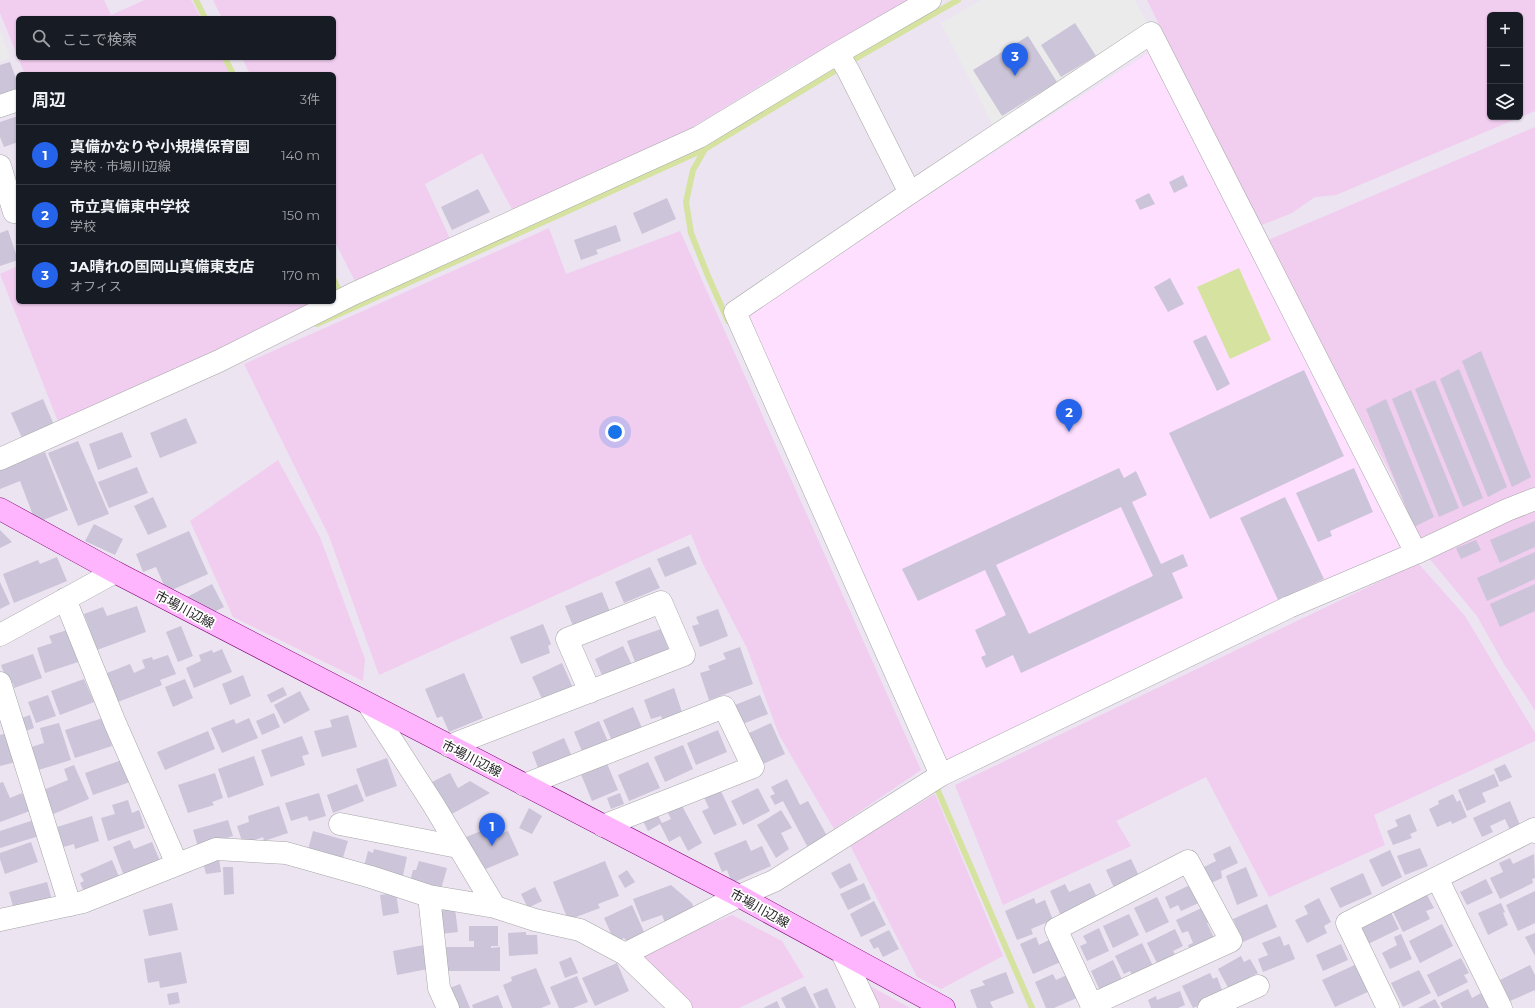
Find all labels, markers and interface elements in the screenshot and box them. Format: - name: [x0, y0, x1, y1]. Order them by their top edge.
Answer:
- map controls: [1487, 12, 1523, 120]
- button: +: [1487, 12, 1523, 48]
- search box: [16, 16, 336, 60]
- icon: search: [30, 27, 52, 49]
- text: ここで検索: [62, 30, 137, 49]
- pin: 3: [1002, 43, 1028, 76]
- button: −: [1487, 48, 1523, 84]
- button: layers: [1487, 84, 1523, 120]
- text: 周辺: [32, 90, 66, 110]
- text: 3件: [300, 91, 320, 107]
- text: 真備かなりや小規模保育園: [70, 137, 250, 156]
- text: 1: [42, 147, 48, 163]
- text: 140 m: [281, 147, 320, 163]
- text: 学校 · 市場川辺線: [70, 158, 171, 174]
- text: 市立真備東中学校: [70, 197, 190, 216]
- text: 2: [41, 207, 49, 223]
- text: 150 m: [282, 207, 320, 223]
- text: 学校: [70, 218, 96, 234]
- text: JA晴れの国岡山真備東支店: [70, 257, 254, 276]
- text: 3: [41, 267, 49, 283]
- text: 170 m: [282, 267, 320, 283]
- text: オフィス: [70, 278, 122, 294]
- pin: 2: [1056, 399, 1082, 432]
- your location: [605, 422, 625, 442]
- street label: 市場川辺線: [153, 587, 217, 631]
- street label: 市場川辺線: [439, 736, 505, 780]
- pin: 1: [479, 813, 505, 846]
- street label: 市場川辺線: [728, 885, 792, 931]

